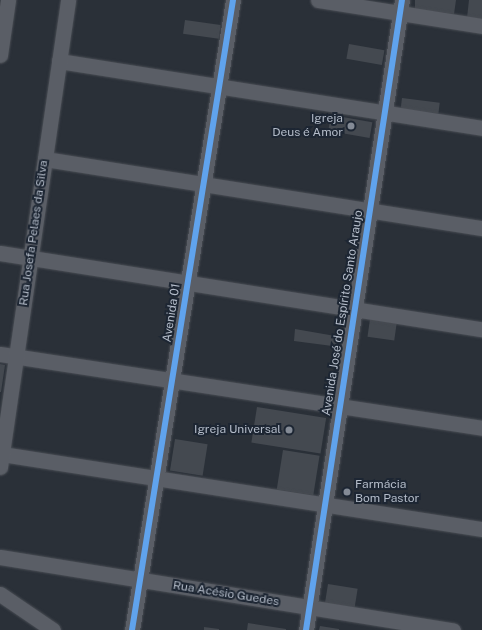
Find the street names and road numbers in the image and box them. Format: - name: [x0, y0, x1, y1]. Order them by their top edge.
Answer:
- street label: Rua Josefa Pelaes da Silva: [17, 159, 51, 307]
- street label: Avenida José do Espírito Santo Araujo: [320, 209, 366, 417]
- street label: Avenida 01: [160, 283, 184, 343]
- street label: Rua Acésio Guedes: [172, 578, 280, 610]

